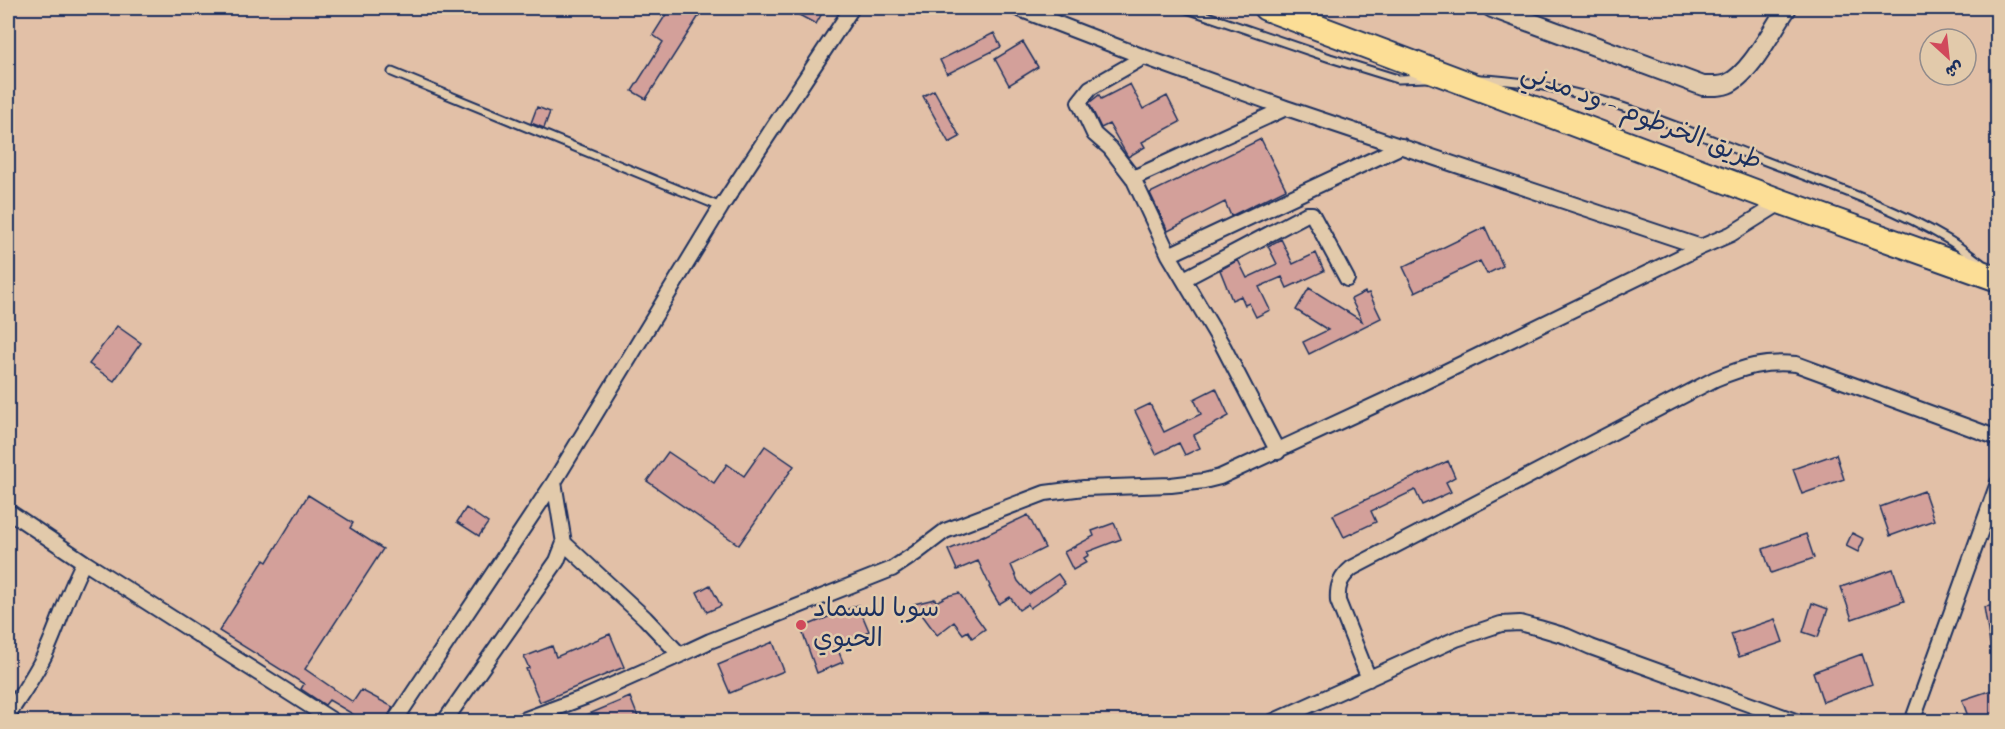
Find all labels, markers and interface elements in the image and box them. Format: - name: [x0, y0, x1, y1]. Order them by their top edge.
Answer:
- north arrow: [1918, 27, 1978, 87]
- text: ش: [1941, 54, 1967, 83]
- street label: طريق الخرطوم - ود مدني: [1515, 55, 1767, 182]
- place label: سوبا للسماد الحيوي: [813, 591, 939, 659]
- marker: سوبا للسماد الحيوي: [794, 618, 808, 632]

